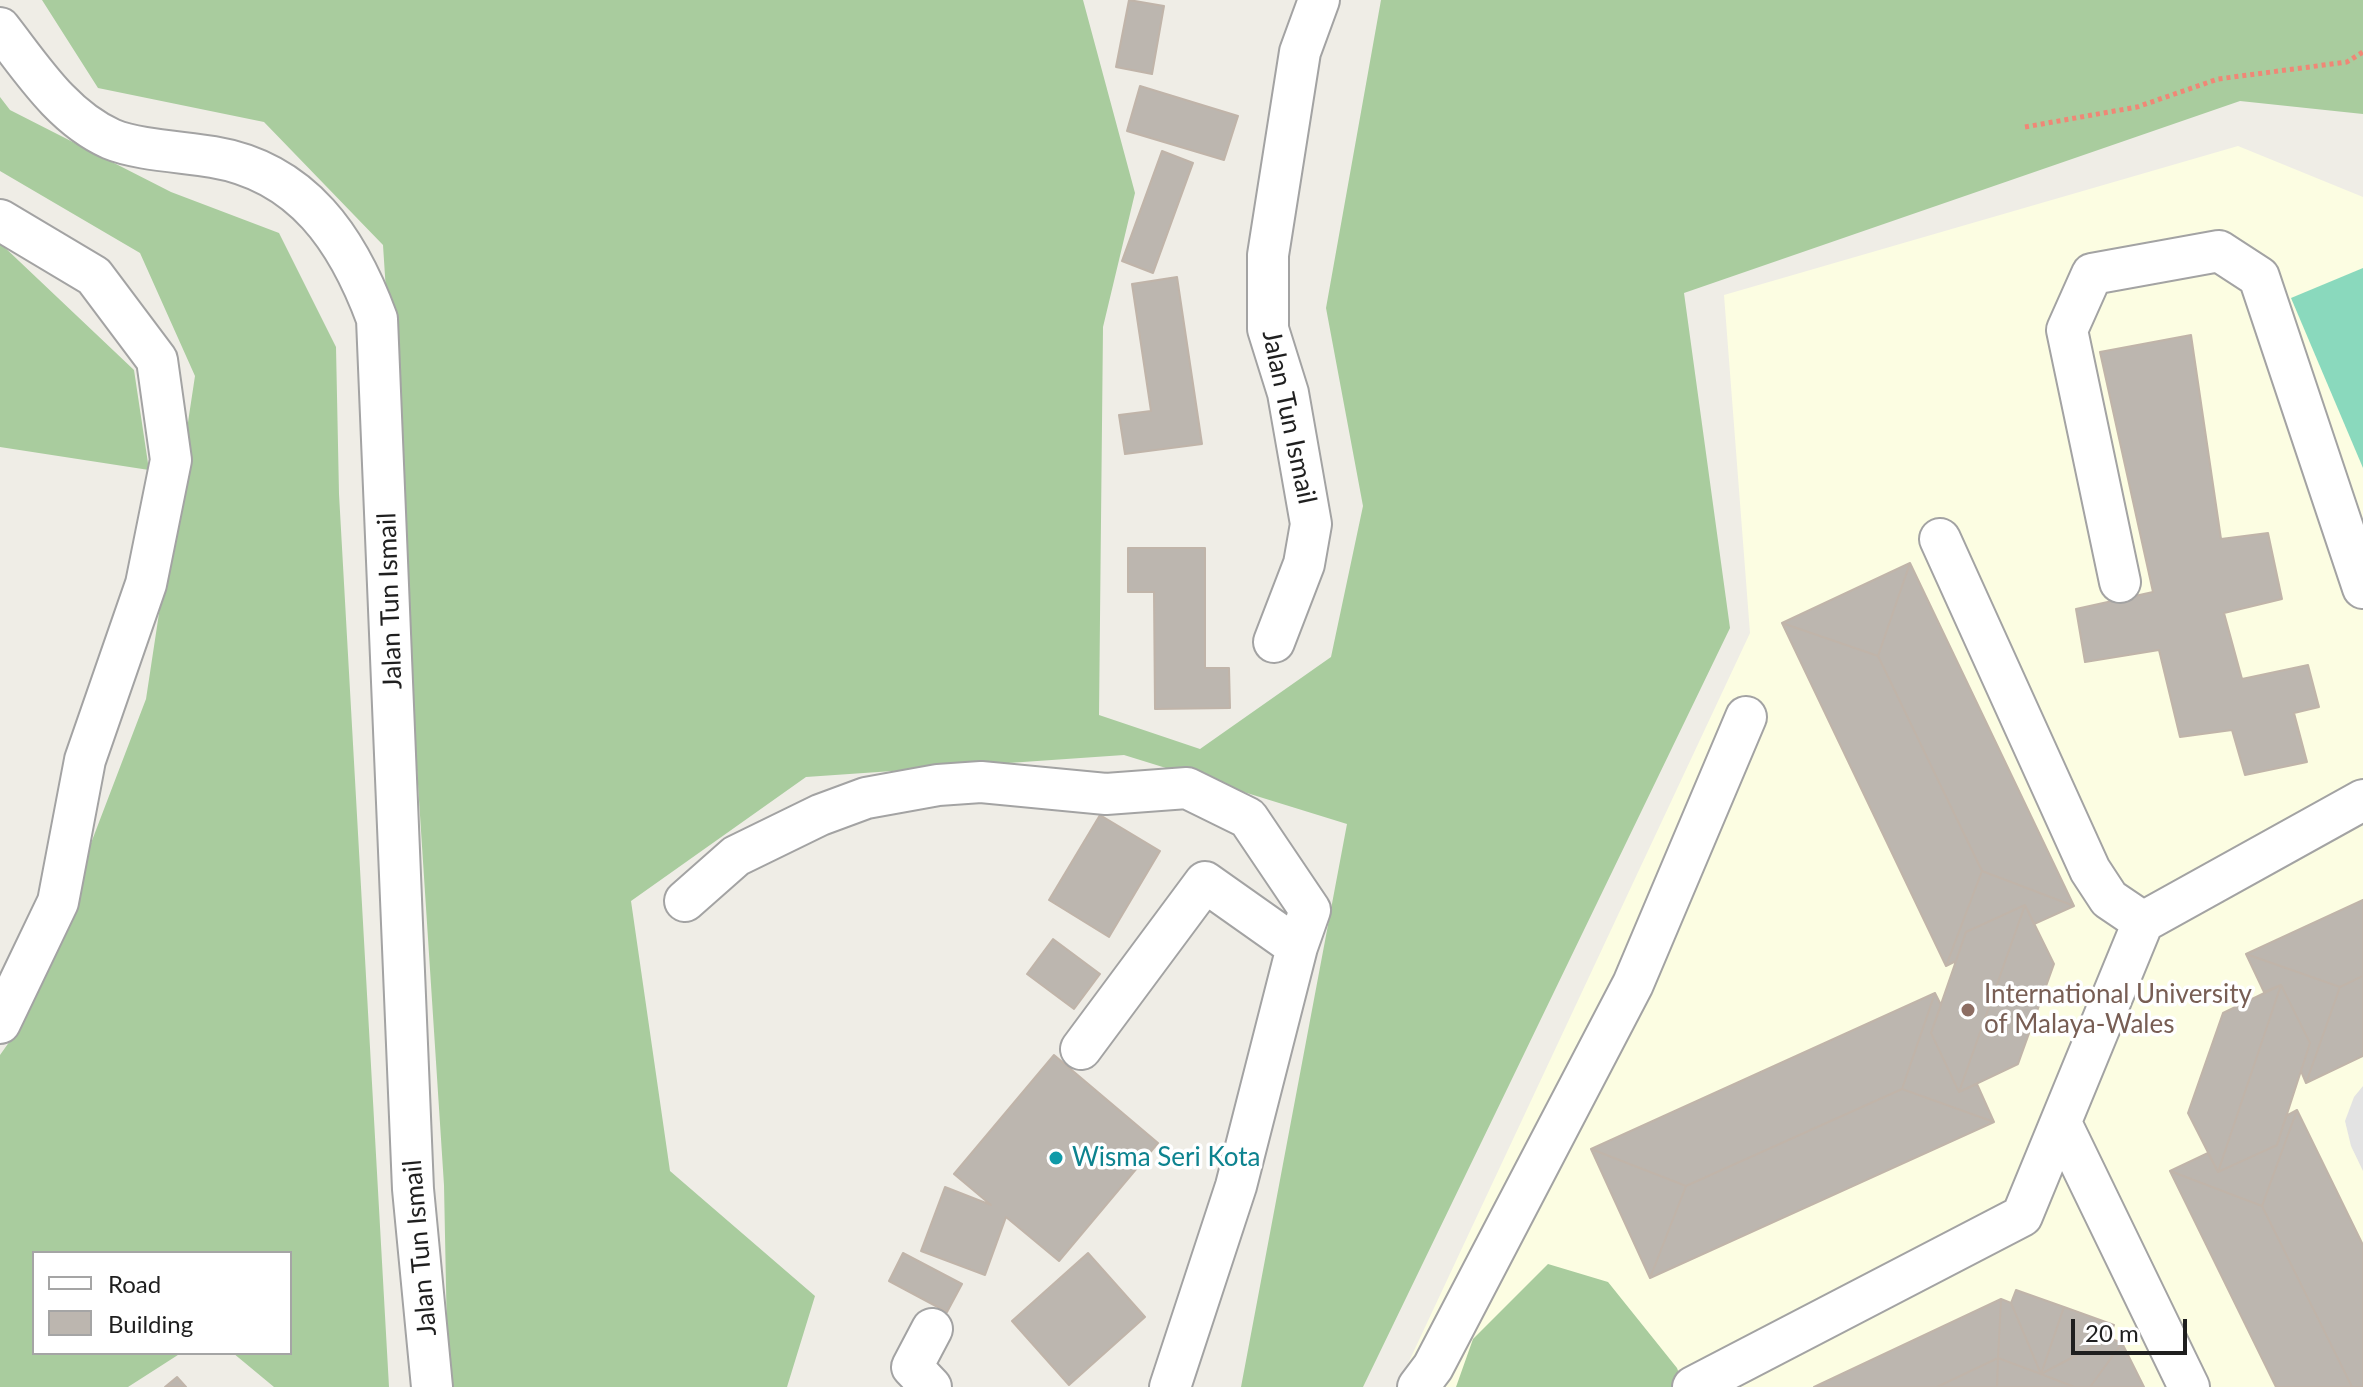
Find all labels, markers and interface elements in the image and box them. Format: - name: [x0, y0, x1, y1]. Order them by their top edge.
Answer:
- street label: Jalan Tun Ismail: [1255, 327, 1323, 507]
- street label: Jalan Tun Ismail: [371, 512, 409, 690]
- place label: International University of Malaya-Wales: [1984, 979, 2252, 1040]
- marker: International University of Malaya-Wales: [1959, 1001, 1977, 1019]
- place label: Wisma Seri Kota: [1072, 1142, 1260, 1174]
- marker: Wisma Seri Kota: [1047, 1149, 1065, 1167]
- street label: Jalan Tun Ismail: [397, 1159, 443, 1337]
- legend: [32, 1251, 292, 1355]
- text: Road: [108, 1269, 161, 1298]
- scale bar: [2075, 1303, 2191, 1353]
- text: Building: [108, 1309, 193, 1338]
- text: 20 m: [2085, 1318, 2139, 1347]

